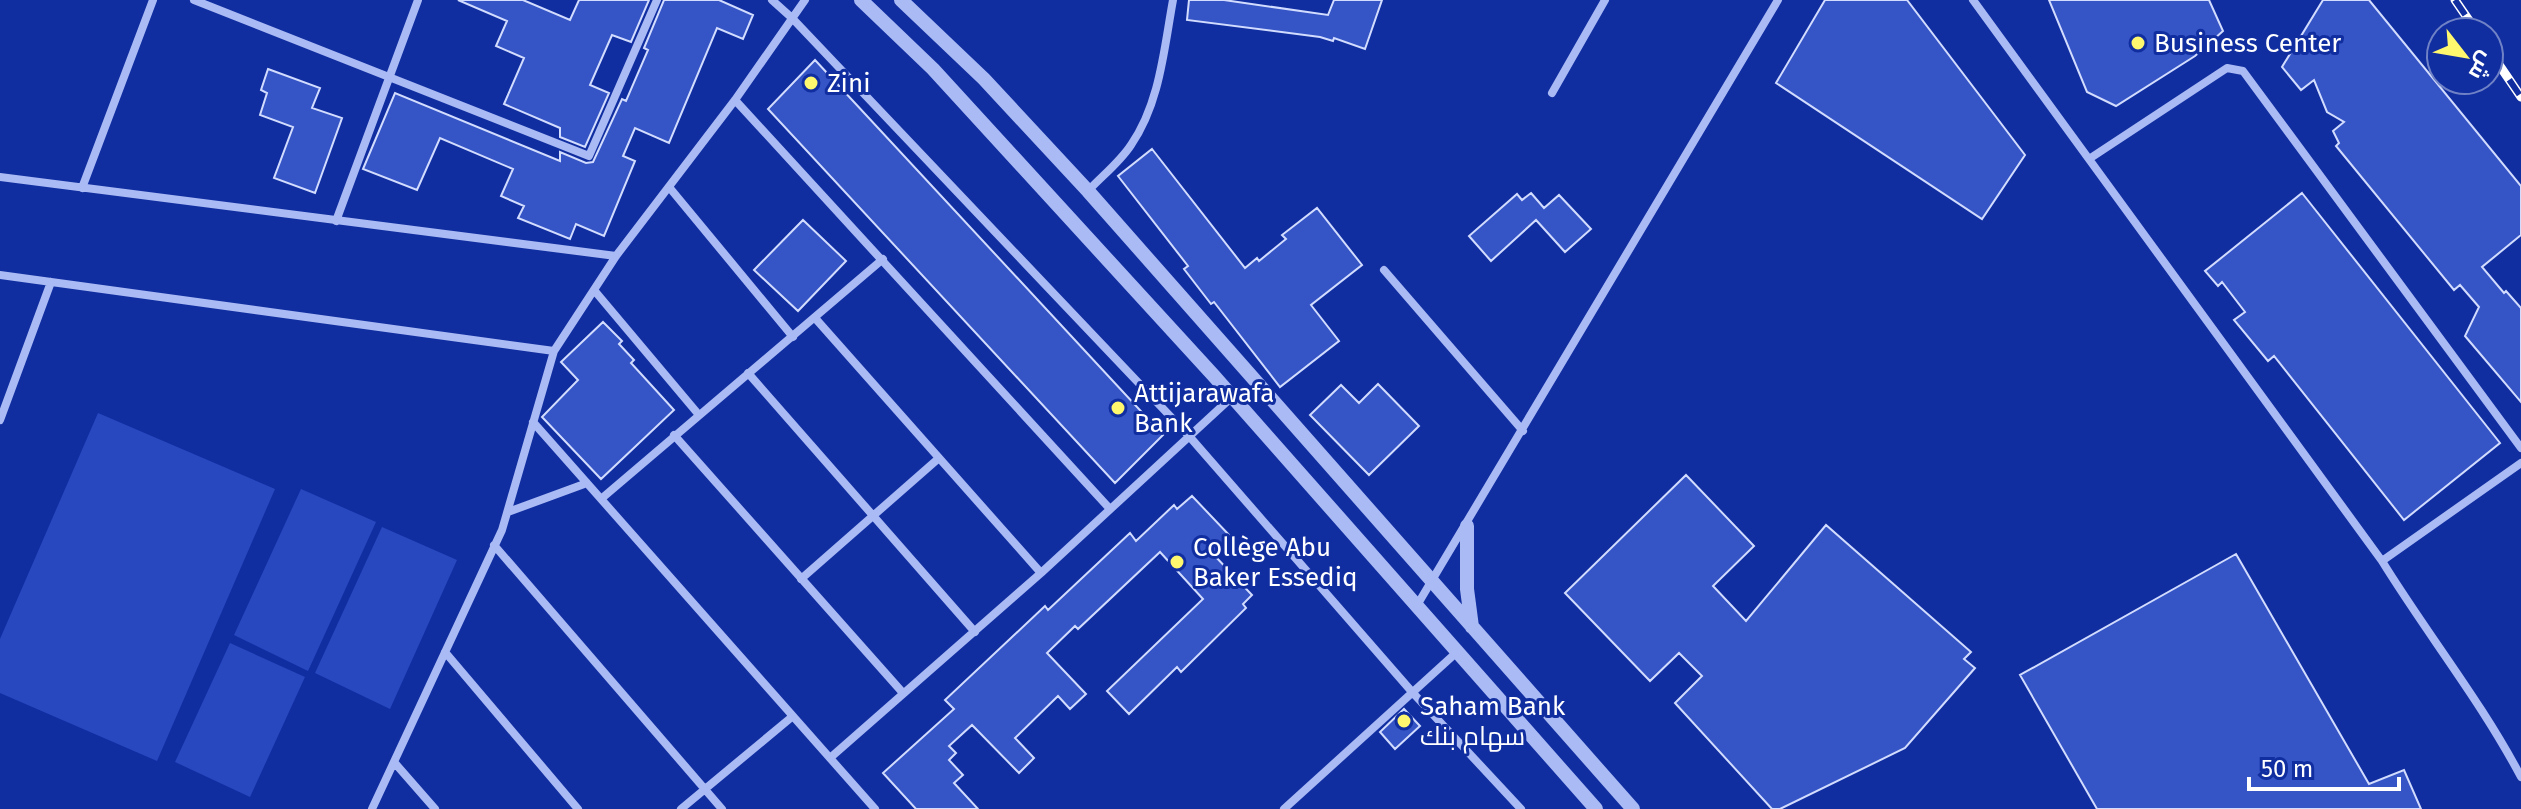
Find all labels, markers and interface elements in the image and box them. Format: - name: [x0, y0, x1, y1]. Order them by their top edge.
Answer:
- north arrow: [2425, 16, 2505, 96]
- place label: Business Center: [2154, 28, 2341, 59]
- marker: Business Center: [2129, 34, 2147, 52]
- text: ش: [2463, 47, 2501, 85]
- place label: Zini: [827, 68, 870, 99]
- marker: Zini: [802, 74, 820, 92]
- place label: Attijarawafa Bank: [1134, 378, 1274, 439]
- marker: Attijarawafa Bank: [1109, 399, 1127, 417]
- place label: Collège Abu Baker Essediq: [1193, 532, 1358, 593]
- marker: Collège Abu Baker Essediq: [1168, 553, 1186, 571]
- place label: Saham Bank سهام بنك: [1420, 691, 1566, 754]
- marker: Saham Bank سهام بنك: [1395, 712, 1413, 730]
- scale bar: [2249, 741, 2399, 791]
- text: 50 m: [2261, 755, 2313, 783]

